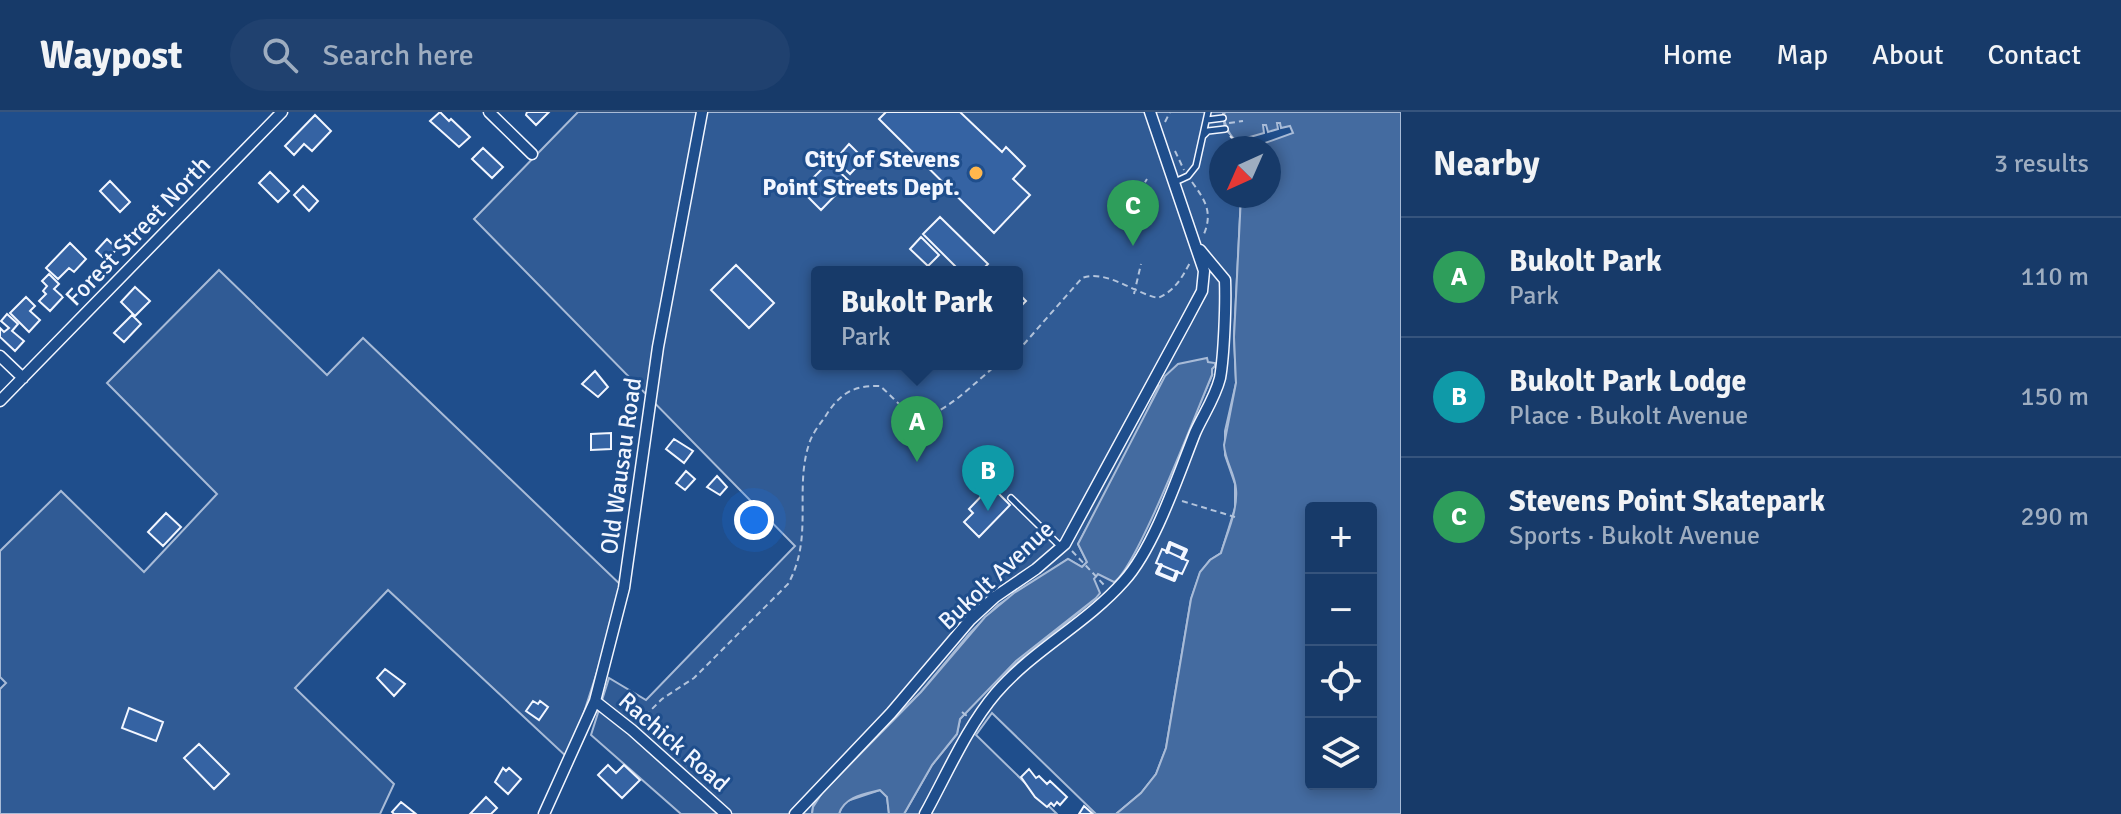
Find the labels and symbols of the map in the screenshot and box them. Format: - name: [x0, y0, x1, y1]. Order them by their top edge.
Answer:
- north arrow: [1209, 136, 1281, 208]
- place label: City of Stevens Point Streets Dept.: [762, 144, 960, 202]
- street label: Forest Street North: [59, 150, 217, 312]
- marker: City of Stevens Point Streets Dept.: [967, 164, 985, 182]
- pin: C: [1107, 180, 1159, 246]
- street label: Old Wausau Road: [594, 376, 648, 556]
- pin: A: [891, 396, 943, 462]
- pin: B: [962, 445, 1014, 511]
- your location: [734, 500, 774, 540]
- street label: Bukolt Avenue: [932, 514, 1060, 636]
- street label: Rachick Road: [612, 686, 736, 798]

